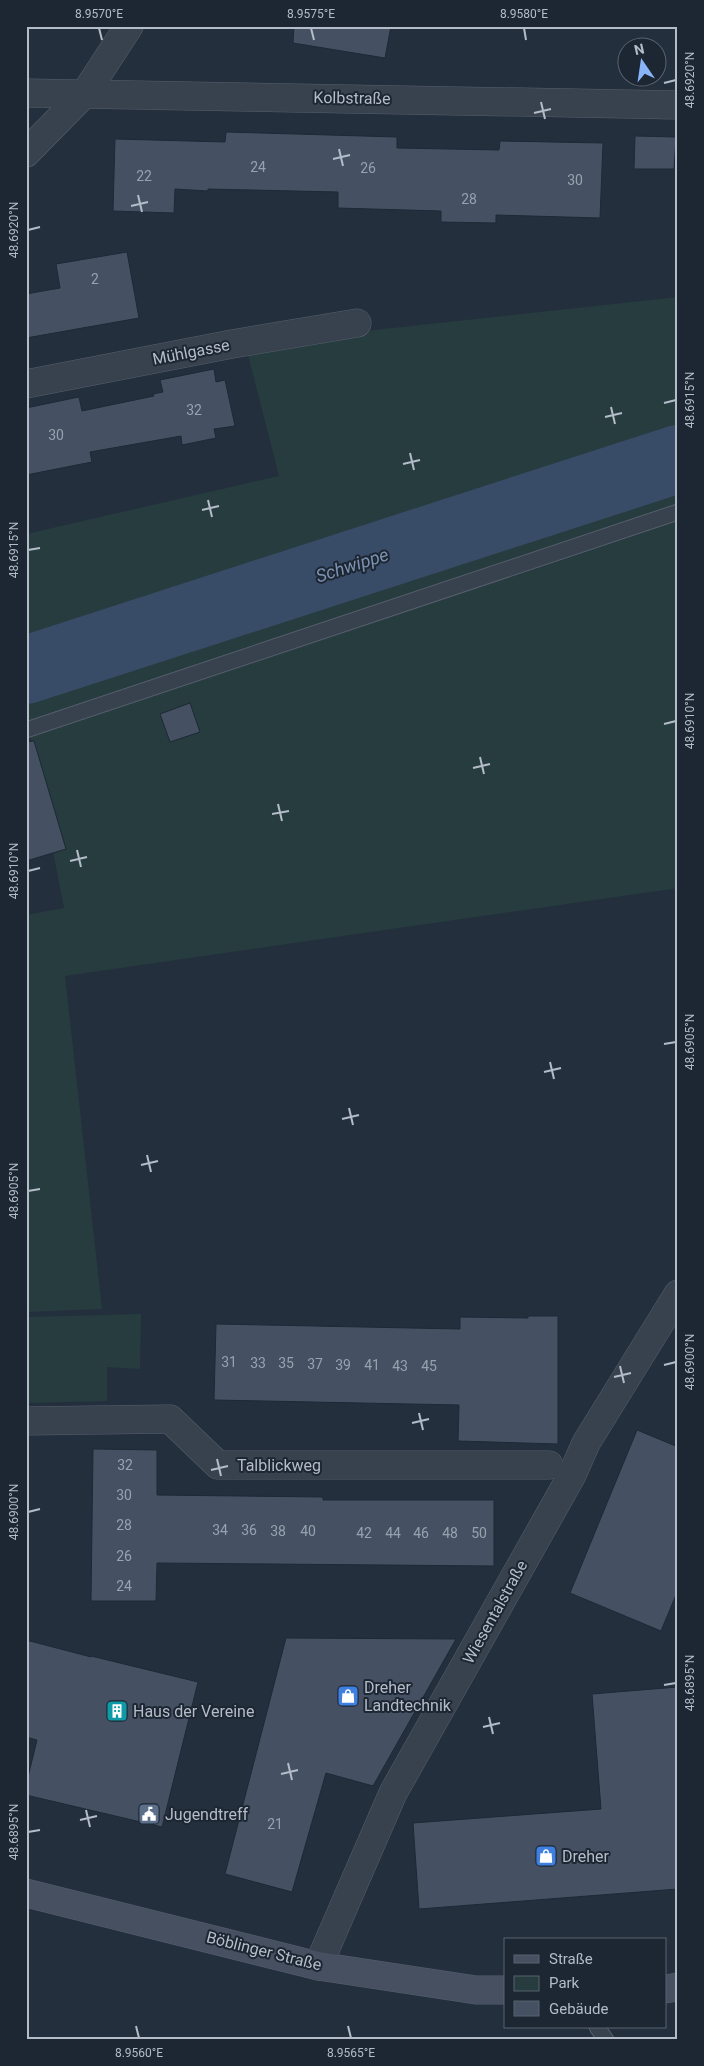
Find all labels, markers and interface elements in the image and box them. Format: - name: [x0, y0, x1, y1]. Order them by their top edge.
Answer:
- text: 8.9570°E: [75, 7, 123, 21]
- text: 8.9575°E: [287, 7, 335, 21]
- text: 8.9580°E: [500, 7, 548, 21]
- north arrow: [616, 38, 666, 88]
- text: N: [632, 40, 646, 58]
- text: 48.6920°N: [683, 52, 697, 108]
- street label: Kolbstraße: [313, 88, 391, 108]
- house number: 24: [250, 159, 266, 175]
- house number: 26: [360, 160, 376, 176]
- house number: 22: [136, 168, 152, 184]
- house number: 30: [567, 172, 583, 188]
- house number: 28: [461, 191, 477, 207]
- text: 48.6920°N: [7, 202, 21, 258]
- house number: 2: [91, 271, 99, 287]
- street label: Mühlgasse: [151, 335, 231, 369]
- text: 48.6915°N: [683, 372, 697, 428]
- house number: 32: [186, 402, 202, 418]
- house number: 30: [48, 427, 64, 443]
- text: 48.6915°N: [7, 522, 21, 578]
- water label: Schwippe: [313, 543, 391, 587]
- text: 48.6910°N: [683, 693, 697, 749]
- text: 48.6910°N: [7, 843, 21, 899]
- text: 48.6905°N: [683, 1014, 697, 1070]
- text: 48.6905°N: [7, 1163, 21, 1219]
- text: 48.6900°N: [683, 1334, 697, 1390]
- house number: 31: [221, 1354, 237, 1370]
- house number: 33: [250, 1355, 266, 1371]
- house number: 35: [278, 1355, 294, 1371]
- house number: 37: [307, 1356, 323, 1372]
- house number: 39: [335, 1357, 351, 1373]
- house number: 41: [364, 1357, 380, 1373]
- house number: 43: [392, 1358, 408, 1374]
- house number: 45: [421, 1358, 437, 1374]
- street label: Talblickweg: [237, 1456, 321, 1475]
- house number: 32: [117, 1457, 133, 1473]
- text: 48.6900°N: [7, 1484, 21, 1540]
- house number: 30: [116, 1487, 132, 1503]
- house number: 28: [116, 1517, 132, 1533]
- house number: 34: [212, 1522, 228, 1538]
- house number: 36: [241, 1522, 257, 1538]
- house number: 38: [270, 1523, 286, 1539]
- house number: 40: [300, 1523, 316, 1539]
- house number: 42: [356, 1525, 372, 1541]
- house number: 44: [385, 1525, 401, 1541]
- house number: 46: [413, 1525, 429, 1541]
- house number: 48: [442, 1525, 458, 1541]
- house number: 50: [471, 1525, 487, 1541]
- house number: 26: [116, 1548, 132, 1564]
- street label: Wiesentalstraße: [459, 1557, 531, 1667]
- house number: 24: [116, 1578, 132, 1594]
- text: 48.6895°N: [683, 1655, 697, 1711]
- place label: Dreher Landtechnik: [364, 1678, 452, 1715]
- shop icon: Dreher Landtechnik: [336, 1684, 360, 1708]
- building icon: Haus der Vereine: [105, 1699, 129, 1723]
- place label: Haus der Vereine: [133, 1702, 254, 1721]
- public building icon: Jugendtreff: [137, 1802, 161, 1826]
- text: 48.6895°N: [7, 1804, 21, 1860]
- place label: Jugendtreff: [165, 1805, 249, 1824]
- house number: 21: [267, 1816, 283, 1832]
- shop icon: Dreher: [534, 1844, 558, 1868]
- place label: Dreher: [562, 1847, 610, 1866]
- street label: Böblinger Straße: [204, 1927, 324, 1975]
- legend: [504, 1938, 666, 2028]
- text: Straße: [549, 1950, 593, 1968]
- text: Park: [549, 1974, 580, 1992]
- text: Gebäude: [549, 2000, 608, 2018]
- text: 8.9560°E: [115, 2046, 163, 2060]
- text: 8.9565°E: [327, 2046, 375, 2060]

